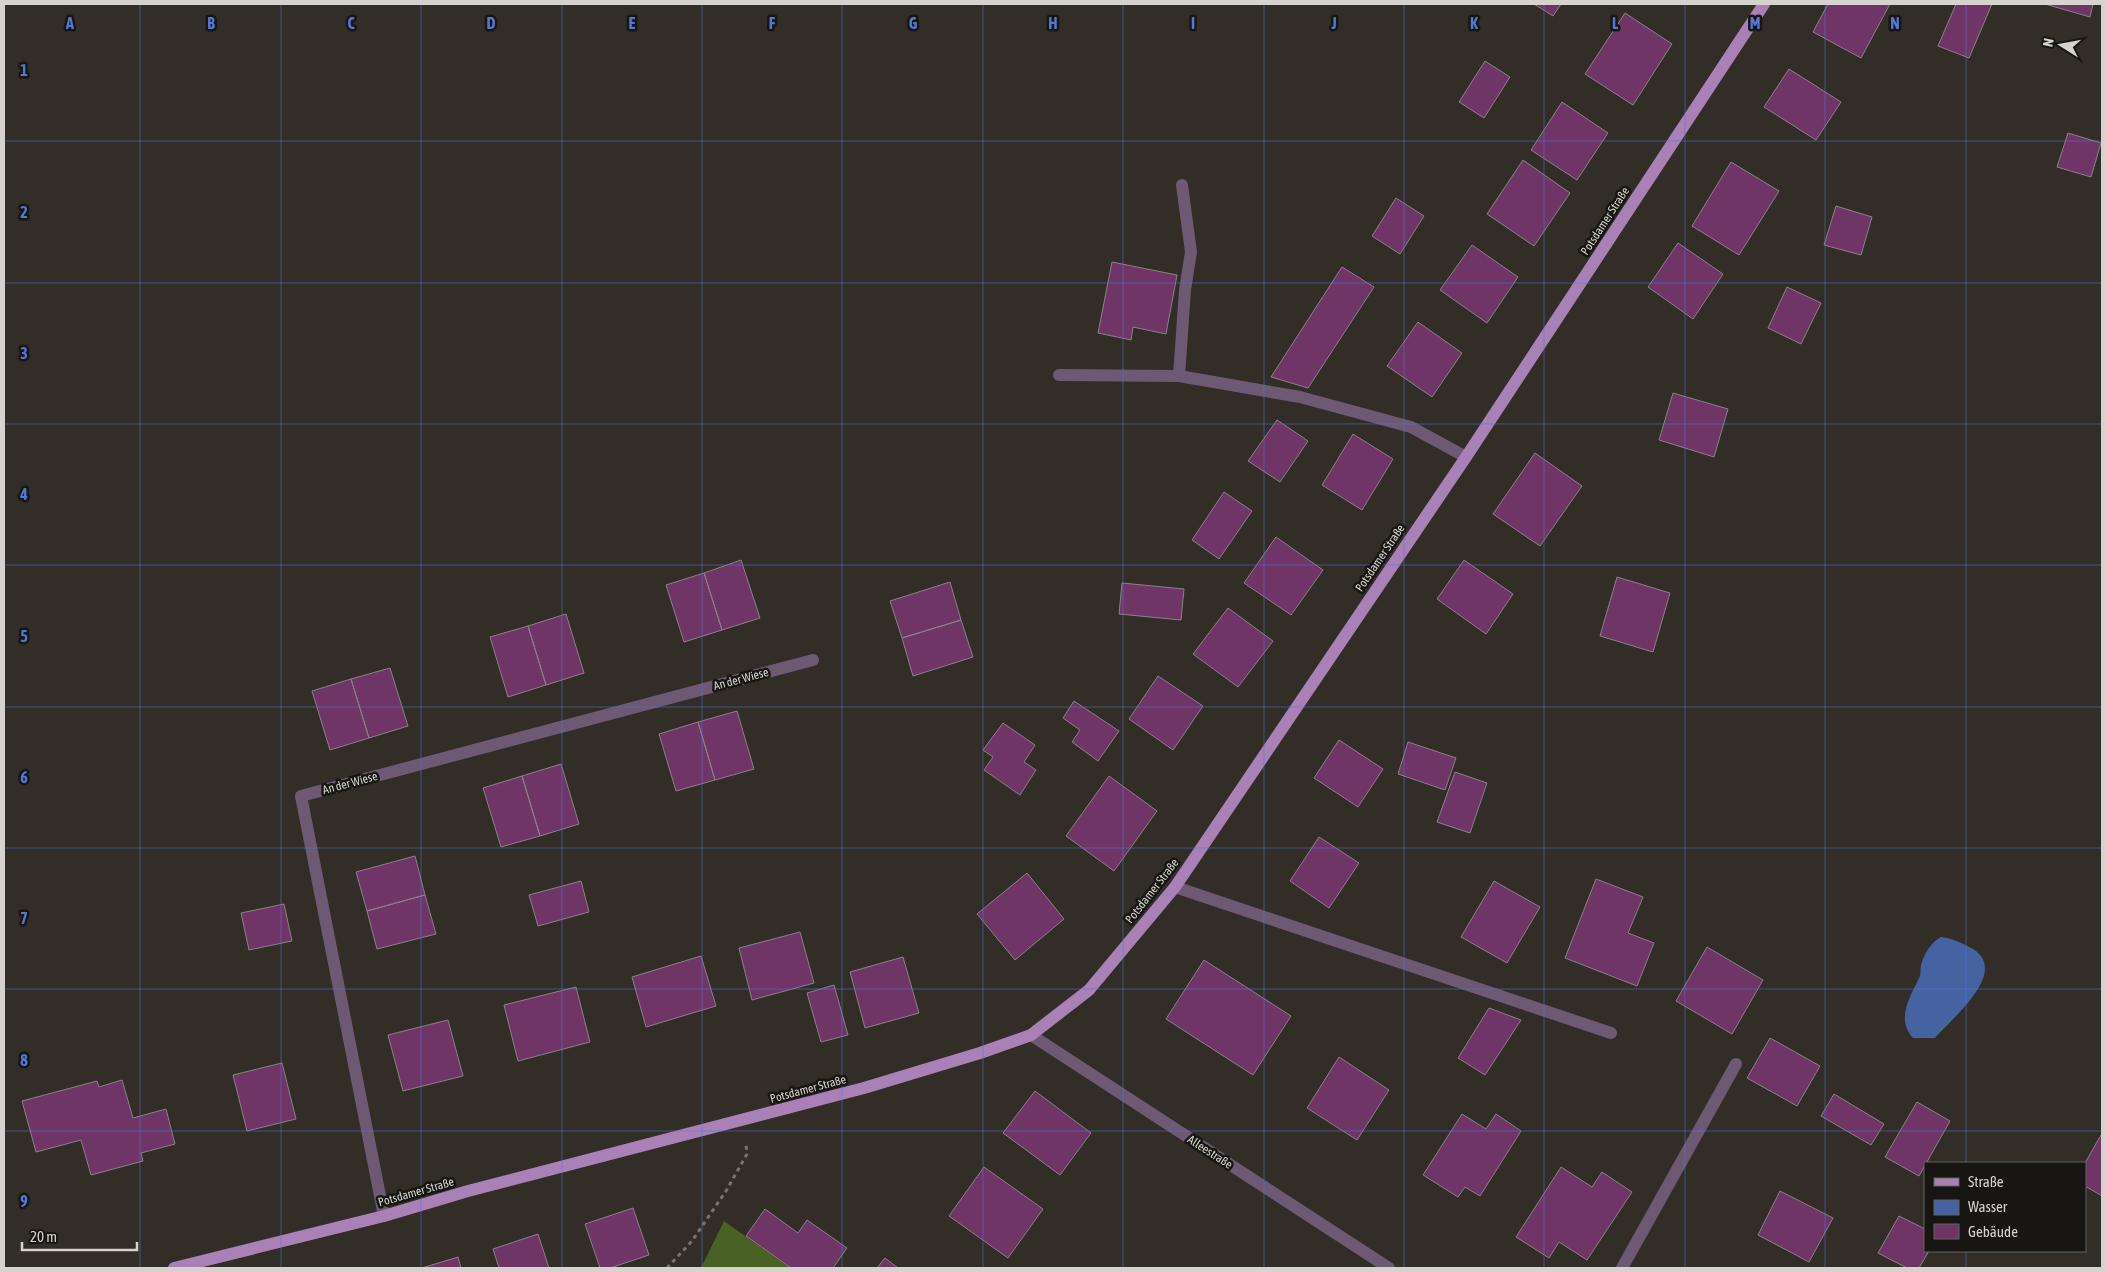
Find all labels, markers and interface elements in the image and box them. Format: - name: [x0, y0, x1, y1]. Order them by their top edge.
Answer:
- text: A: [65, 14, 74, 32]
- text: B: [207, 14, 215, 32]
- text: C: [347, 14, 355, 32]
- text: D: [487, 14, 496, 32]
- text: E: [629, 14, 636, 32]
- text: F: [769, 14, 776, 32]
- text: G: [909, 14, 918, 32]
- text: H: [1048, 14, 1058, 32]
- text: I: [1191, 14, 1195, 32]
- text: J: [1330, 14, 1337, 32]
- text: K: [1470, 14, 1478, 32]
- text: L: [1612, 14, 1619, 32]
- text: M: [1750, 14, 1760, 32]
- text: N: [1890, 14, 1900, 32]
- north arrow: [2036, 20, 2086, 70]
- text: N: [2040, 37, 2057, 48]
- text: 1: [20, 61, 28, 79]
- street label: Potsdamer Straße: [1578, 184, 1632, 258]
- text: 2: [20, 203, 28, 221]
- text: 3: [20, 344, 28, 362]
- text: 4: [19, 485, 28, 503]
- street label: Potsdamer Straße: [1352, 522, 1408, 594]
- text: 5: [20, 627, 28, 645]
- street label: An der Wiese: [712, 665, 770, 693]
- text: 6: [20, 768, 28, 786]
- street label: An der Wiese: [321, 769, 379, 797]
- street label: Potsdamer Straße: [1122, 856, 1182, 926]
- text: 7: [20, 909, 28, 927]
- text: 8: [20, 1051, 28, 1069]
- street label: Potsdamer Straße: [768, 1072, 848, 1106]
- street label: Alleestraße: [1185, 1132, 1235, 1172]
- legend: [1924, 1162, 2086, 1252]
- text: Straße: [1968, 1173, 2004, 1190]
- street label: Potsdamer Straße: [377, 1175, 455, 1209]
- text: 9: [20, 1192, 28, 1210]
- text: Wasser: [1968, 1198, 2008, 1215]
- scale bar: [22, 1220, 138, 1252]
- text: Gebäude: [1968, 1223, 2018, 1240]
- text: 20 m: [30, 1228, 57, 1245]

